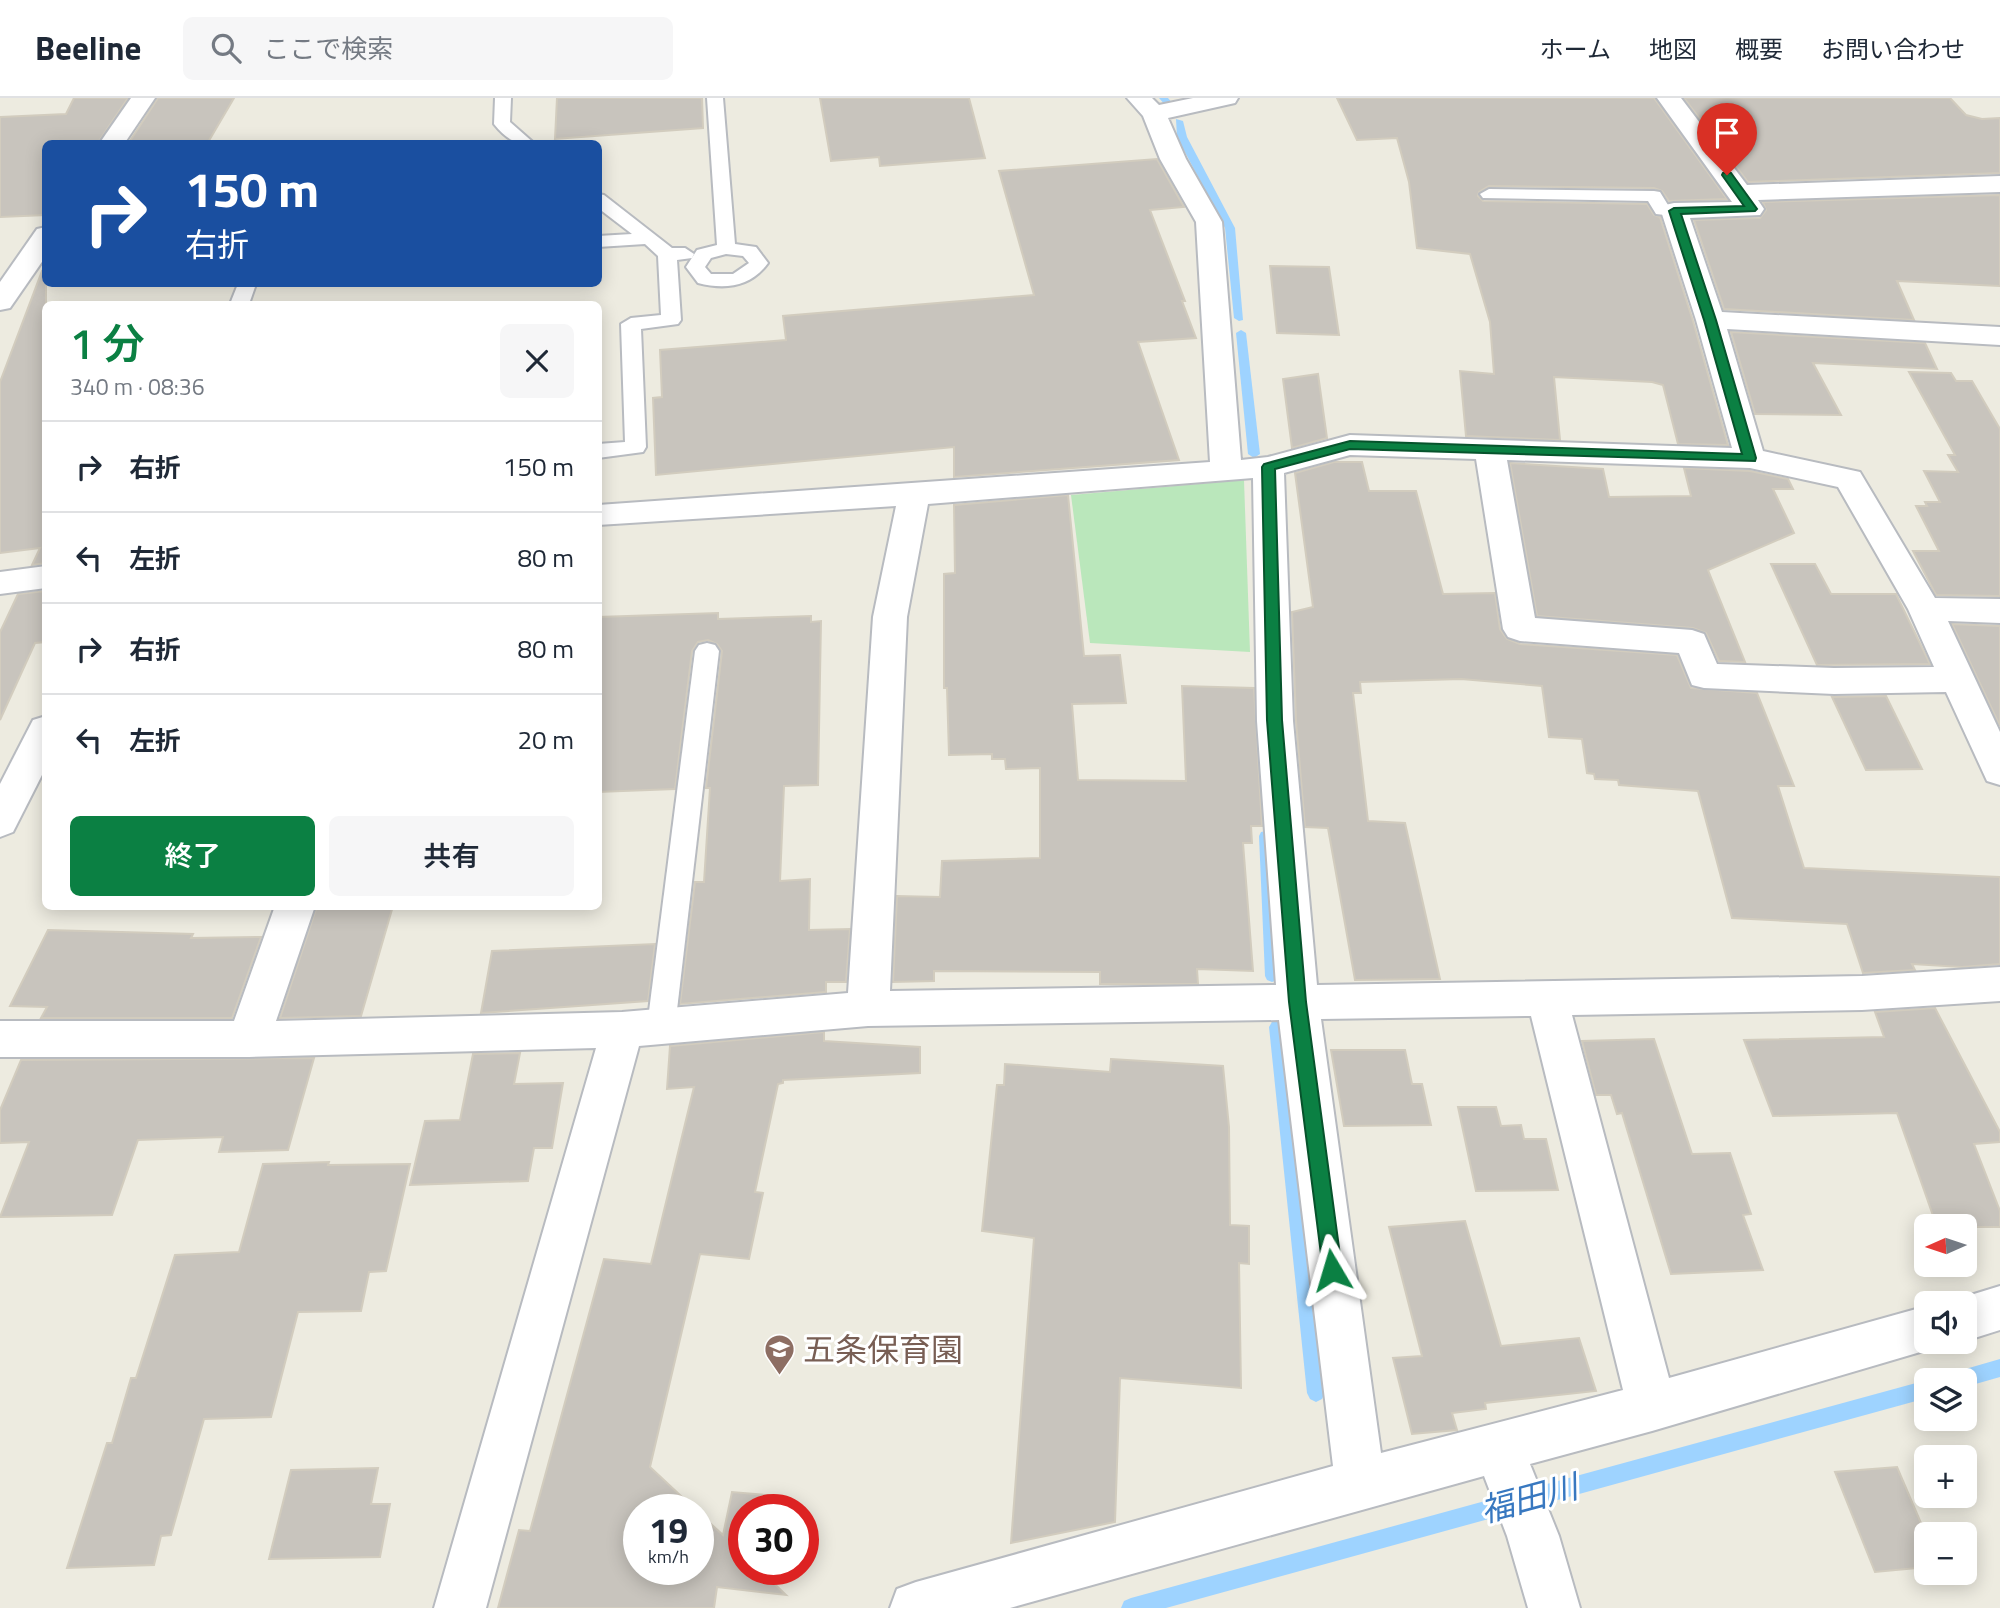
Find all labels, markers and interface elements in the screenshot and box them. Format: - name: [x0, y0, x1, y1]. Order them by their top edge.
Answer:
- search box: [183, 17, 673, 80]
- text: Beeline: [35, 23, 141, 73]
- icon: search: [207, 29, 245, 67]
- text: ここで検索: [263, 29, 393, 68]
- text: ホーム: [1540, 31, 1611, 67]
- text: 地図: [1649, 31, 1697, 67]
- text: 概要: [1735, 31, 1783, 67]
- text: お問い合わせ: [1821, 31, 1965, 67]
- pin: [1697, 103, 1757, 175]
- icon: arrive: [1708, 114, 1746, 152]
- text: 150 m: [185, 151, 319, 226]
- icon: right: [70, 168, 161, 259]
- text: 右折: [185, 220, 249, 268]
- text: 1 分: [70, 311, 145, 375]
- button: close: [500, 324, 574, 398]
- text: 340 m · 08:36: [70, 369, 205, 404]
- text: 150 m: [503, 447, 574, 486]
- icon: right: [70, 448, 108, 486]
- text: 右折: [129, 448, 181, 487]
- text: 80 m: [517, 538, 574, 577]
- icon: left: [70, 539, 108, 577]
- text: 左折: [129, 539, 181, 578]
- text: 80 m: [517, 629, 574, 668]
- icon: right: [70, 630, 108, 668]
- text: 右折: [129, 630, 181, 669]
- text: 20 m: [517, 720, 574, 759]
- icon: left: [70, 721, 108, 759]
- text: 左折: [129, 721, 181, 760]
- button: 終了: [70, 816, 315, 896]
- button: 共有: [329, 816, 574, 896]
- north arrow: [1914, 1214, 1978, 1278]
- map controls: [1914, 1214, 1977, 1585]
- position arrow: [1295, 1233, 1369, 1307]
- button: sound: [1914, 1291, 1977, 1354]
- place label: 五条保育園: [803, 1325, 963, 1373]
- school or university icon: 五条保育園: [763, 1332, 797, 1376]
- button: layers: [1914, 1368, 1977, 1431]
- button: +: [1914, 1445, 1977, 1508]
- water label: 福田川: [1475, 1460, 1586, 1535]
- speed limit sign: 30: [728, 1494, 819, 1585]
- text: 19: [649, 1503, 688, 1557]
- button: −: [1914, 1522, 1977, 1585]
- text: km/h: [648, 1543, 689, 1570]

